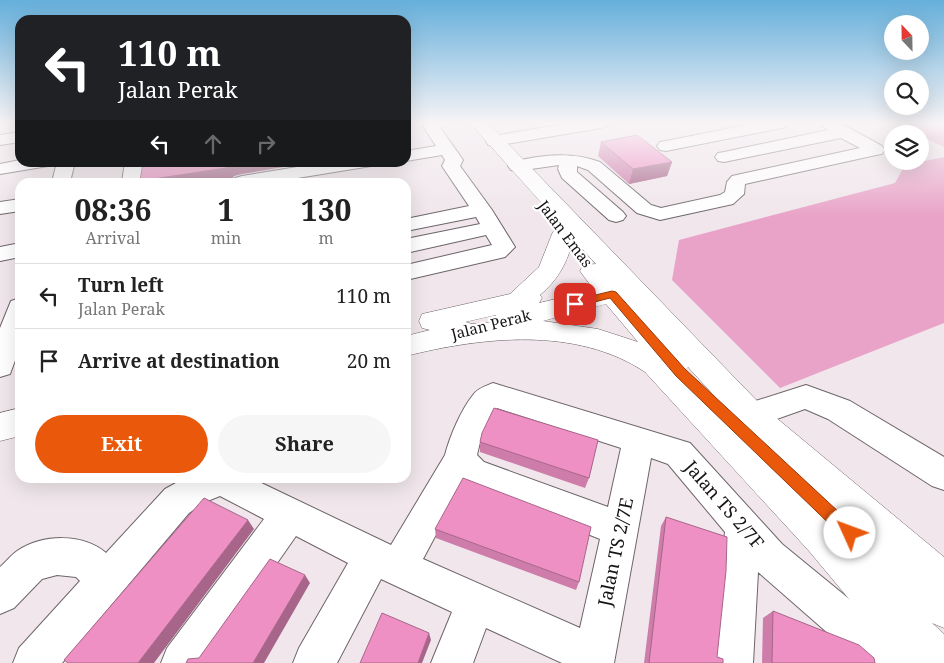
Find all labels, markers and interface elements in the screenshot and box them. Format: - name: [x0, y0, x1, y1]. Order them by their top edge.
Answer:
- north arrow: [884, 15, 929, 60]
- map controls: [884, 15, 929, 170]
- text: 110 m: [118, 29, 221, 76]
- icon: left: [35, 35, 100, 100]
- button: search: [884, 70, 929, 115]
- text: Jalan Perak: [118, 74, 238, 104]
- button: layers: [884, 125, 929, 170]
- icon: left: [146, 130, 174, 158]
- icon: ahead: [199, 130, 227, 158]
- icon: right: [252, 130, 280, 158]
- text: 08:36: [74, 189, 151, 230]
- text: 1: [218, 189, 234, 230]
- text: 130: [301, 189, 352, 230]
- street label: Jalan Emas: [533, 195, 598, 271]
- text: Arrival: [86, 227, 140, 249]
- text: min: [211, 227, 241, 249]
- text: m: [319, 227, 334, 249]
- text: Turn left: [78, 272, 164, 298]
- icon: left: [35, 282, 63, 310]
- text: 110 m: [336, 283, 391, 309]
- pin: [554, 283, 596, 325]
- icon: arrive: [561, 290, 589, 318]
- text: Jalan Perak: [78, 298, 165, 320]
- street label: Jalan Perak: [448, 304, 533, 344]
- icon: arrive: [35, 347, 63, 375]
- text: Arrive at destination: [78, 348, 280, 374]
- text: 20 m: [347, 348, 391, 374]
- button: Exit: [35, 415, 208, 473]
- button: Share: [218, 415, 391, 473]
- street label: Jalan TS 2/7F: [679, 454, 770, 554]
- street label: Jalan TS 2/7E: [592, 495, 638, 609]
- position arrow: [823, 506, 875, 558]

